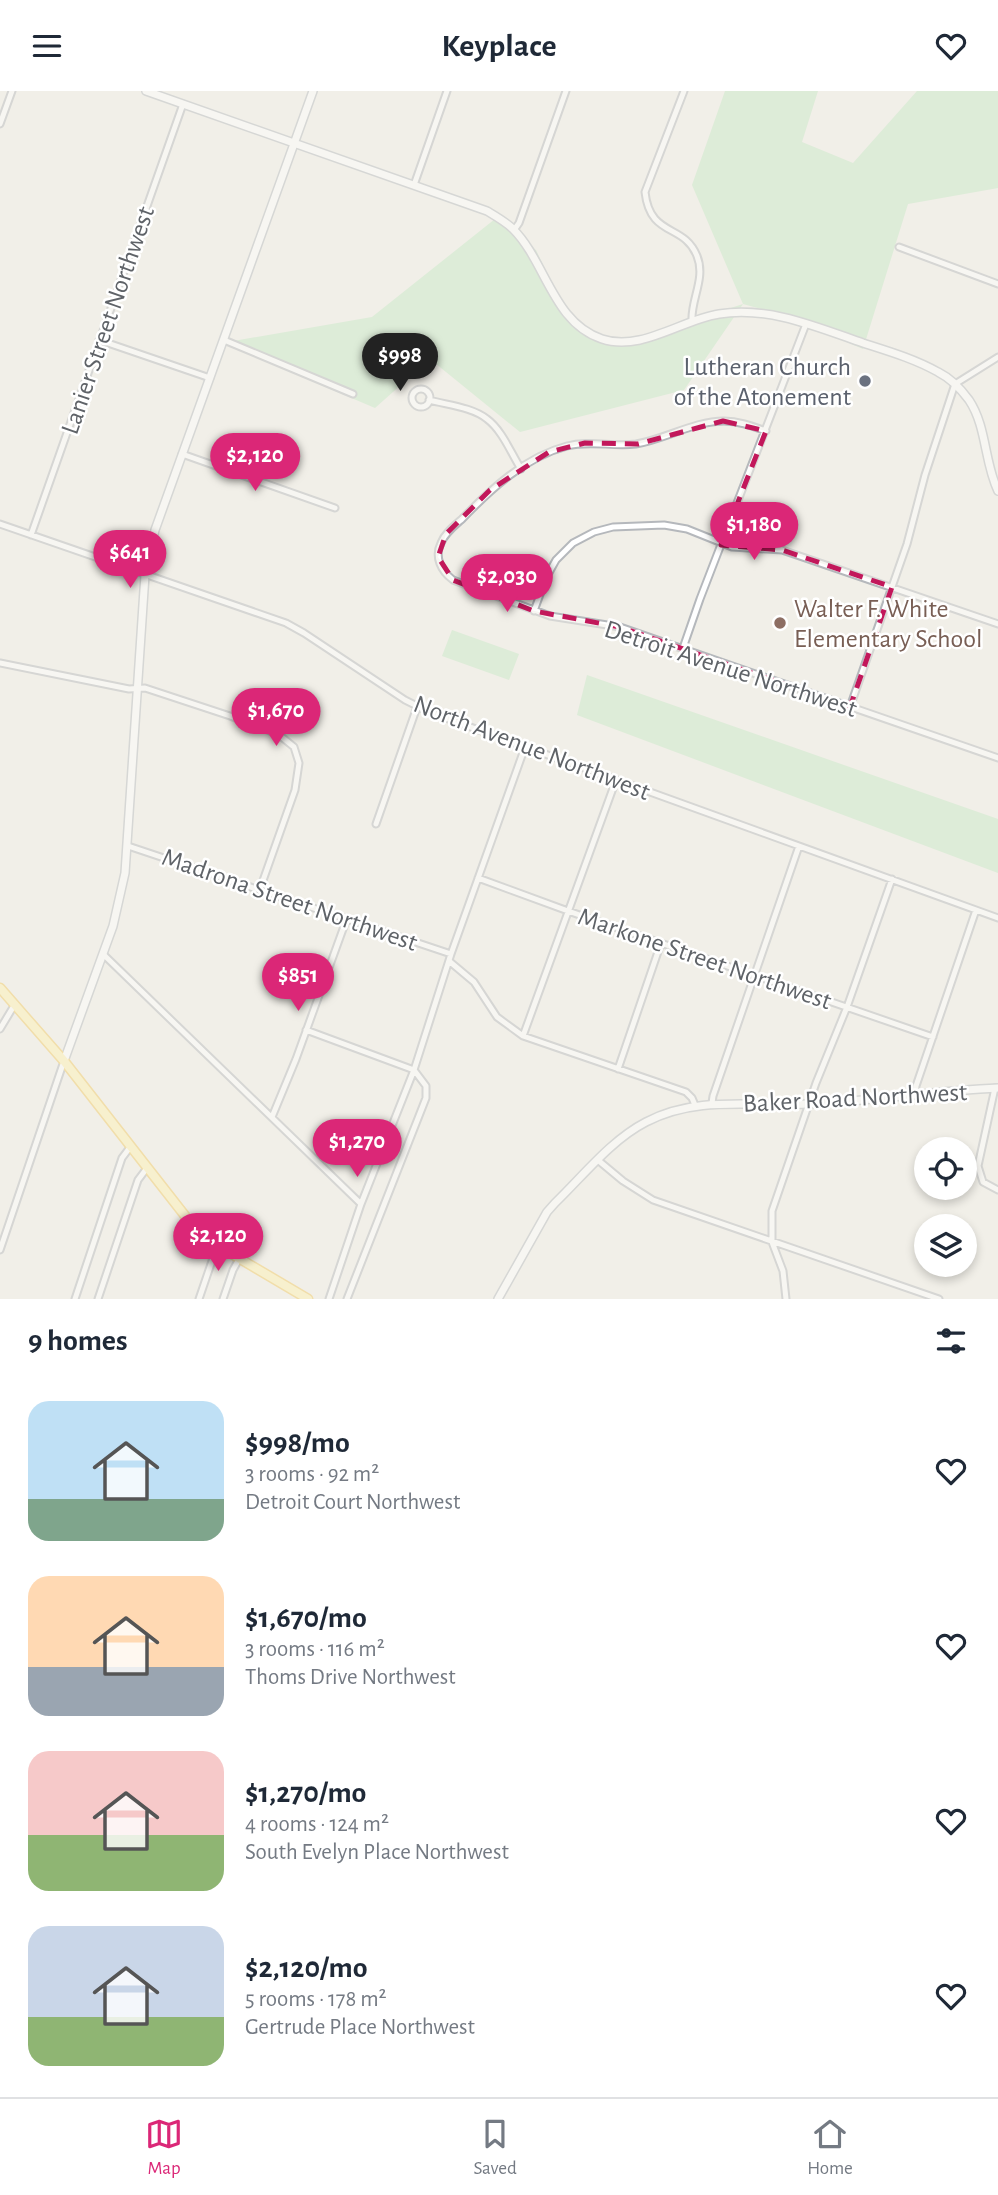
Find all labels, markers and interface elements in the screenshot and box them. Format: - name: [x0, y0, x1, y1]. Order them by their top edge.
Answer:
- icon: menu: [28, 27, 66, 65]
- icon: heart: [932, 27, 970, 65]
- text: Keyplace: [441, 30, 557, 62]
- street label: Lanier Street Northwest: [57, 203, 159, 438]
- pin: $998: [359, 334, 441, 393]
- text: $998: [378, 344, 422, 367]
- place label: Lutheran Church of the Atonement: [674, 354, 851, 410]
- marker: Lutheran Church of the Atonement: [857, 373, 873, 389]
- pin: $2,120: [198, 433, 312, 493]
- text: $2,120: [226, 444, 284, 467]
- pin: $1,180: [697, 503, 811, 562]
- text: $1,180: [726, 513, 782, 536]
- pin: $641: [89, 531, 171, 590]
- text: $641: [109, 541, 151, 564]
- pin: $2,030: [450, 554, 564, 614]
- text: $2,030: [477, 565, 537, 588]
- place label: Walter F. White Elementary School: [794, 596, 983, 652]
- marker: Walter F. White Elementary School: [772, 615, 788, 631]
- street label: Detroit Avenue Northwest: [601, 616, 860, 722]
- pin: $1,670: [219, 689, 333, 748]
- street label: North Avenue Northwest: [410, 691, 653, 805]
- text: $1,670: [248, 699, 304, 722]
- street label: Madrona Street Northwest: [159, 844, 421, 956]
- street label: Markone Street Northwest: [575, 903, 835, 1015]
- pin: $851: [257, 953, 339, 1013]
- text: $851: [278, 964, 318, 987]
- street label: Baker Road Northwest: [742, 1079, 968, 1117]
- pin: $1,270: [300, 1119, 414, 1179]
- text: $1,270: [329, 1130, 385, 1153]
- map controls: [914, 1137, 977, 1277]
- button: locate: [914, 1137, 977, 1200]
- pin: $2,120: [161, 1213, 275, 1273]
- button: layers: [914, 1214, 977, 1277]
- text: $2,120: [189, 1224, 247, 1247]
- icon: filters: [932, 1322, 970, 1360]
- text: 9 homes: [28, 1326, 128, 1356]
- text: $998/mo: [245, 1428, 350, 1458]
- icon: home: [84, 1429, 168, 1513]
- icon: heart: [932, 1452, 970, 1490]
- text: 3 rooms · 92 m²: [245, 1463, 379, 1486]
- text: Detroit Court Northwest: [245, 1491, 460, 1514]
- text: $1,670/mo: [245, 1603, 367, 1633]
- icon: home: [84, 1604, 168, 1688]
- icon: heart: [932, 1627, 970, 1665]
- text: 3 rooms · 116 m²: [245, 1638, 385, 1661]
- text: Thoms Drive Northwest: [245, 1666, 456, 1689]
- text: $1,270/mo: [245, 1778, 366, 1808]
- icon: home: [84, 1779, 168, 1863]
- icon: heart: [932, 1802, 970, 1840]
- text: 4 rooms · 124 m²: [245, 1813, 389, 1836]
- text: South Evelyn Place Northwest: [245, 1841, 509, 1864]
- text: $2,120/mo: [245, 1953, 368, 1983]
- icon: home: [84, 1954, 168, 2038]
- icon: heart: [932, 1977, 970, 2015]
- text: 5 rooms · 178 m²: [245, 1988, 387, 2011]
- text: Gertrude Place Northwest: [245, 2016, 475, 2039]
- tab: Map: [145, 2115, 183, 2180]
- tab: Saved: [473, 2115, 517, 2180]
- tab: Home: [807, 2115, 853, 2180]

